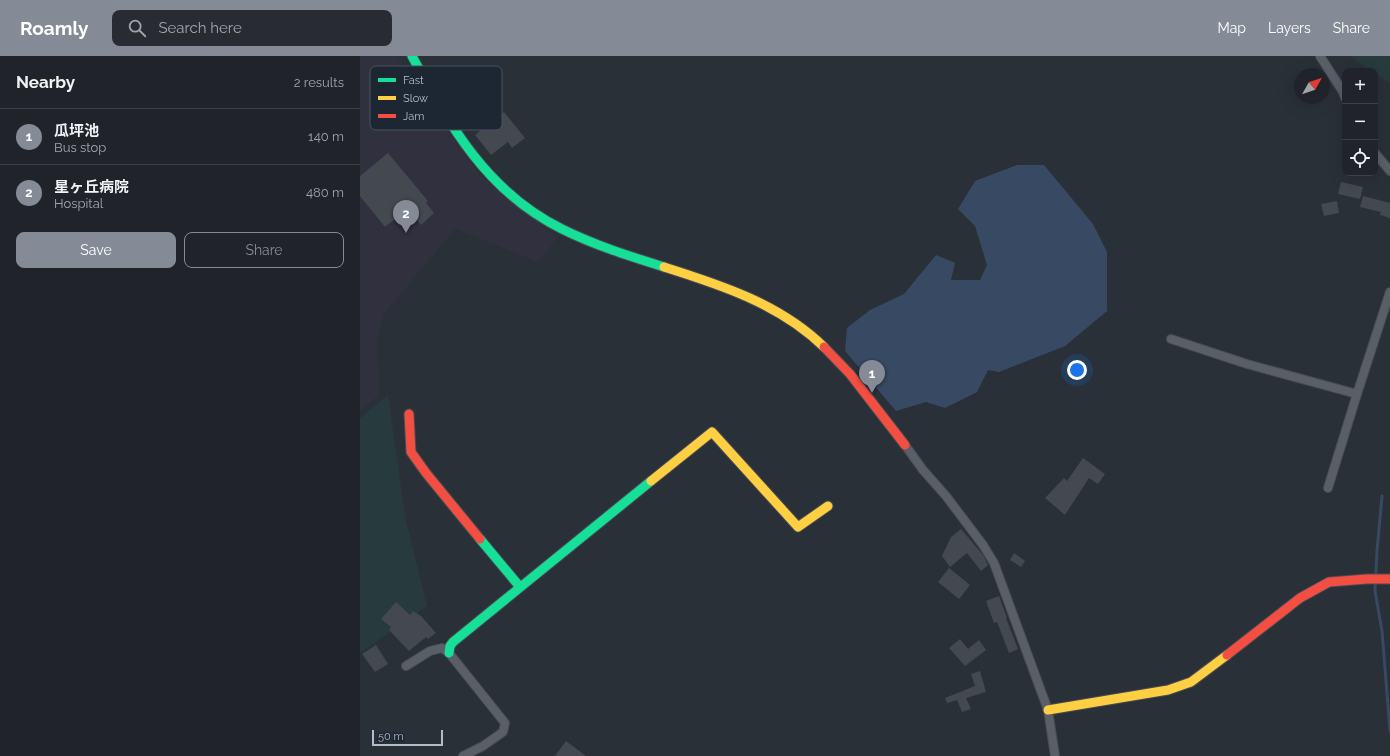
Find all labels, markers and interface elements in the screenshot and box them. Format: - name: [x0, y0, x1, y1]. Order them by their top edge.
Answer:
- search box: [112, 10, 392, 46]
- text: Roamly: [20, 17, 88, 39]
- icon: search: [126, 17, 148, 39]
- text: Search here: [158, 19, 242, 37]
- text: Map: [1218, 20, 1246, 36]
- text: Layers: [1268, 20, 1311, 36]
- text: Share: [1333, 20, 1370, 36]
- legend: [370, 66, 502, 130]
- north arrow: [1294, 68, 1330, 104]
- map controls: [1342, 68, 1378, 176]
- button: +: [1342, 68, 1378, 104]
- text: Nearby: [16, 72, 75, 92]
- text: Fast: [403, 74, 424, 87]
- text: 2 results: [294, 75, 344, 90]
- text: Slow: [403, 92, 428, 105]
- button: −: [1342, 104, 1378, 140]
- text: Jam: [403, 110, 424, 123]
- text: 瓜坪池: [54, 122, 99, 140]
- text: 1: [26, 129, 32, 144]
- text: 140 m: [308, 129, 344, 144]
- text: Bus stop: [54, 140, 106, 155]
- button: locate: [1342, 140, 1378, 176]
- text: 星ヶ丘病院: [54, 178, 129, 196]
- text: 2: [25, 185, 33, 200]
- text: 480 m: [306, 185, 344, 200]
- text: Hospital: [54, 196, 103, 211]
- pin: 2: [393, 200, 419, 233]
- button: Save: [16, 232, 176, 268]
- button: Share: [184, 232, 344, 268]
- pin: 1: [859, 360, 885, 393]
- your location: [1067, 360, 1087, 380]
- scale bar: [372, 728, 443, 747]
- text: 50 m: [378, 730, 404, 743]

